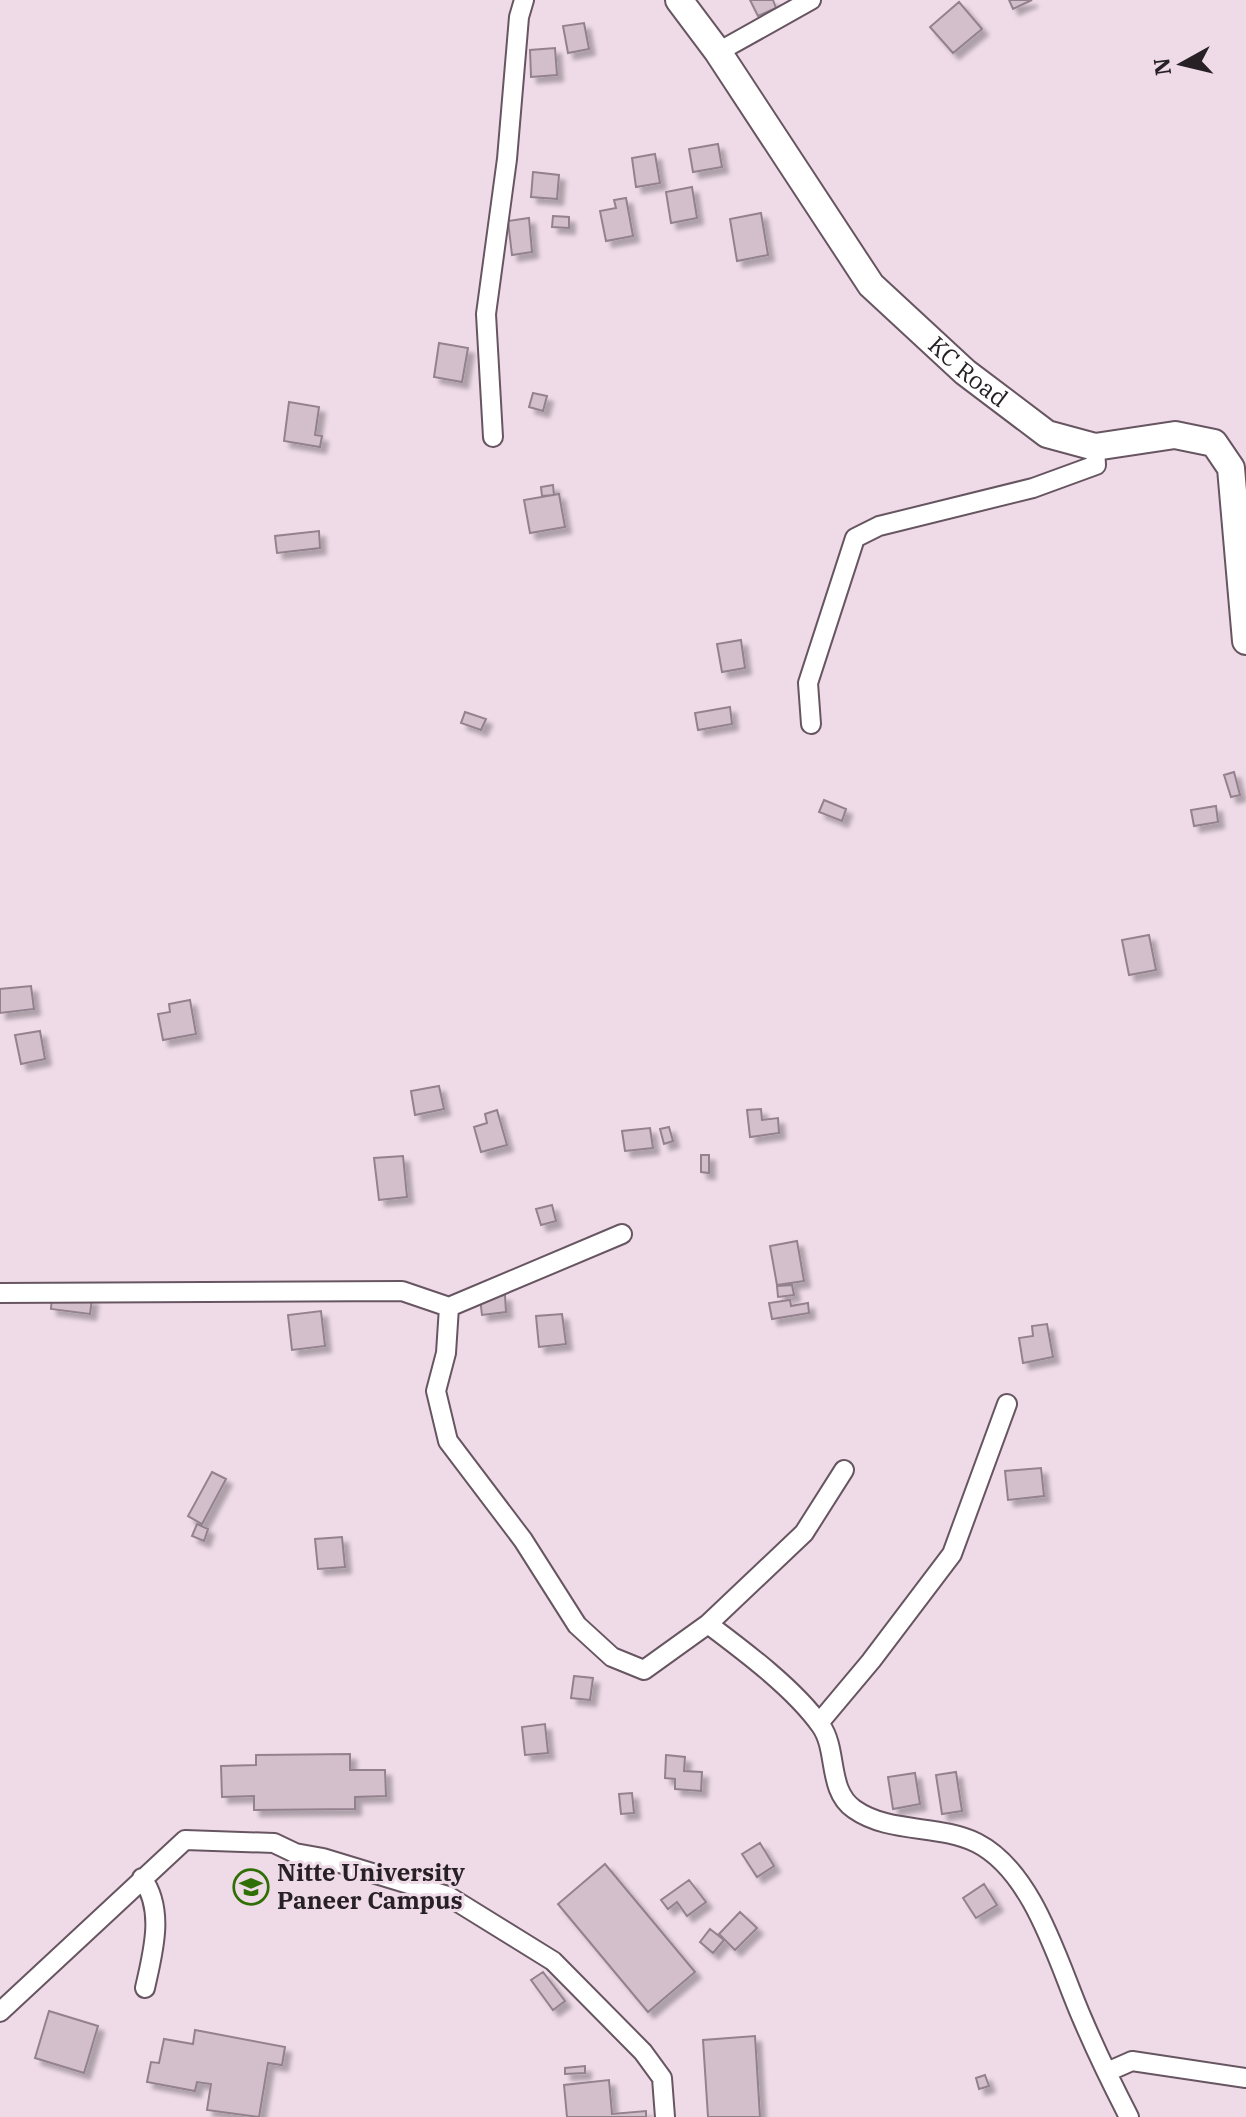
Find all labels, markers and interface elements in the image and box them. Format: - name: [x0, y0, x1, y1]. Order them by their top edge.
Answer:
- north arrow: [1142, 24, 1222, 104]
- text: N: [1146, 56, 1177, 77]
- street label: KC Road: [922, 329, 1015, 414]
- place label: Nitte University Paneer Campus: [277, 1856, 465, 1916]
- school or university icon: Nitte University Paneer Campus: [232, 1868, 270, 1906]

